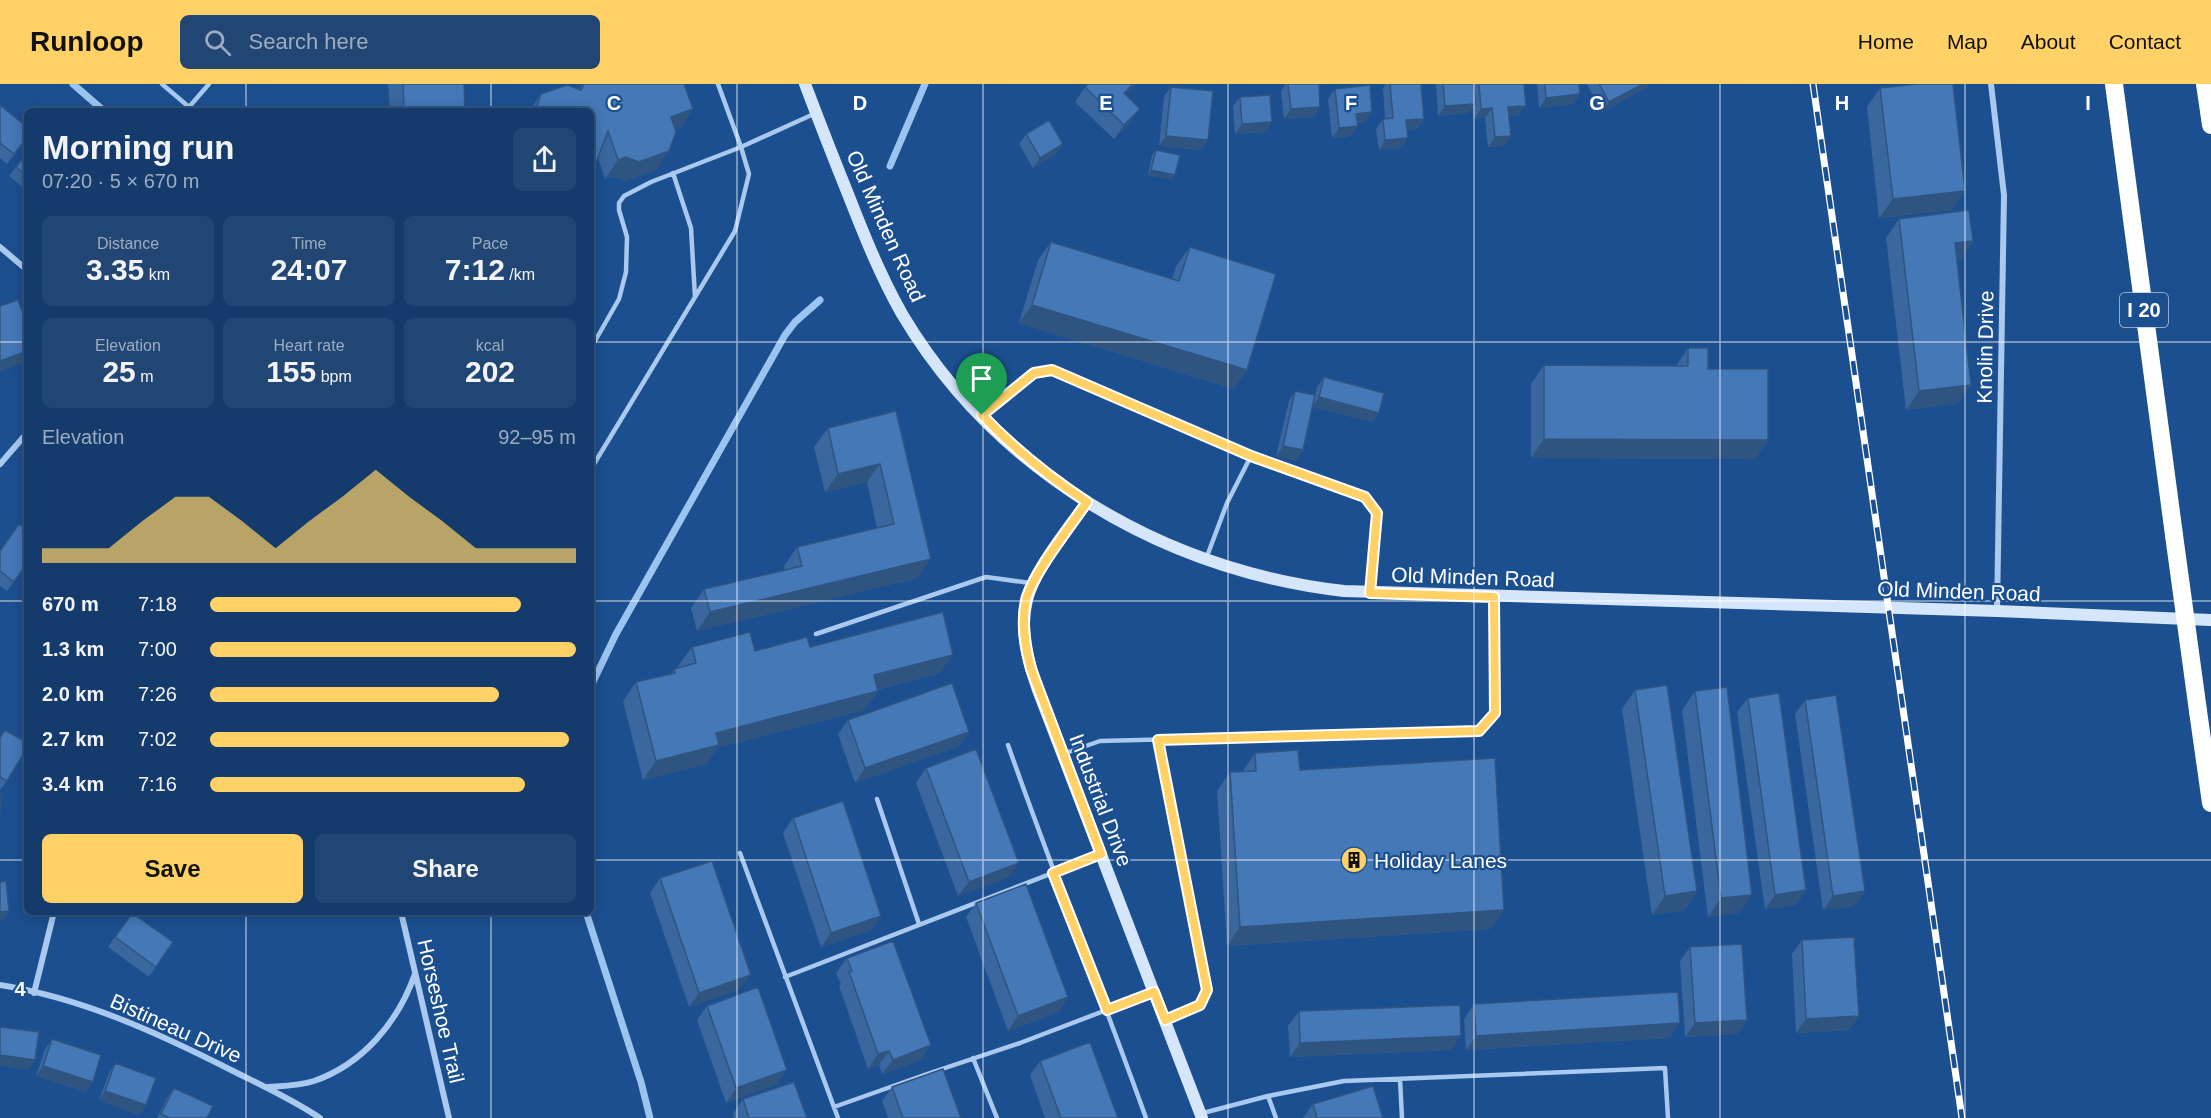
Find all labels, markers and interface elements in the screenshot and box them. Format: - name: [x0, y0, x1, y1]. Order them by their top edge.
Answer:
- search box: [180, 15, 600, 69]
- text: Runloop: [30, 26, 144, 57]
- icon: search: [201, 26, 234, 59]
- text: Search here: [249, 29, 368, 54]
- text: Home: [1858, 30, 1914, 53]
- text: Map: [1947, 30, 1988, 53]
- text: About: [2021, 30, 2076, 53]
- text: Contact: [2109, 30, 2181, 53]
- text: C: [607, 92, 621, 114]
- text: D: [853, 92, 867, 114]
- text: E: [1099, 92, 1113, 114]
- text: F: [1345, 92, 1357, 114]
- text: G: [1589, 92, 1605, 114]
- text: H: [1835, 92, 1849, 114]
- text: I: [2085, 92, 2091, 114]
- button: share: [513, 128, 576, 191]
- text: Morning run: [42, 129, 234, 166]
- street label: Old Minden Road: [842, 147, 930, 305]
- text: 07:20 · 5 × 670 m: [42, 170, 199, 192]
- text: Distance: [97, 235, 159, 252]
- text: Time: [292, 235, 326, 252]
- text: Pace: [472, 235, 508, 252]
- text: 3.35: [86, 253, 144, 286]
- text: 24:07: [271, 253, 347, 286]
- text: 7:12: [445, 253, 505, 286]
- text: km: [144, 266, 170, 283]
- text: /km: [505, 266, 535, 283]
- street label: Knolin Drive: [1973, 290, 1997, 404]
- road number: I 20: [2120, 293, 2168, 327]
- text: Elevation: [95, 337, 161, 354]
- text: Heart rate: [273, 337, 345, 354]
- text: kcal: [476, 337, 504, 354]
- pin: [956, 353, 1007, 415]
- text: 25: [102, 355, 136, 388]
- text: 155: [266, 355, 316, 388]
- text: 202: [465, 355, 515, 388]
- icon: arrive: [965, 362, 998, 395]
- text: m: [136, 368, 154, 385]
- text: bpm: [316, 368, 352, 385]
- text: Elevation: [42, 426, 124, 448]
- text: 92–95 m: [498, 426, 576, 448]
- street label: Old Minden Road: [1391, 563, 1555, 591]
- street label: Old Minden Road: [1877, 577, 2041, 605]
- text: 670 m: [42, 593, 99, 615]
- text: 7:18: [138, 593, 177, 615]
- text: 1.3 km: [42, 638, 104, 660]
- text: 7:00: [138, 638, 177, 660]
- text: 2.0 km: [42, 683, 104, 705]
- text: 7:26: [138, 683, 177, 705]
- text: 2.7 km: [42, 728, 104, 750]
- text: 7:02: [138, 728, 177, 750]
- street label: Industrial Drive: [1065, 730, 1137, 870]
- text: 3.4 km: [42, 773, 104, 795]
- text: 7:16: [138, 773, 177, 795]
- button: Save: [42, 834, 303, 903]
- button: Share: [315, 834, 576, 903]
- building icon: Holiday Lanes: [1339, 845, 1369, 875]
- place label: Holiday Lanes: [1374, 849, 1507, 872]
- street label: Horseshoe Trail: [413, 937, 469, 1085]
- text: 4: [14, 978, 26, 1000]
- street label: Bistineau Drive: [107, 989, 245, 1067]

